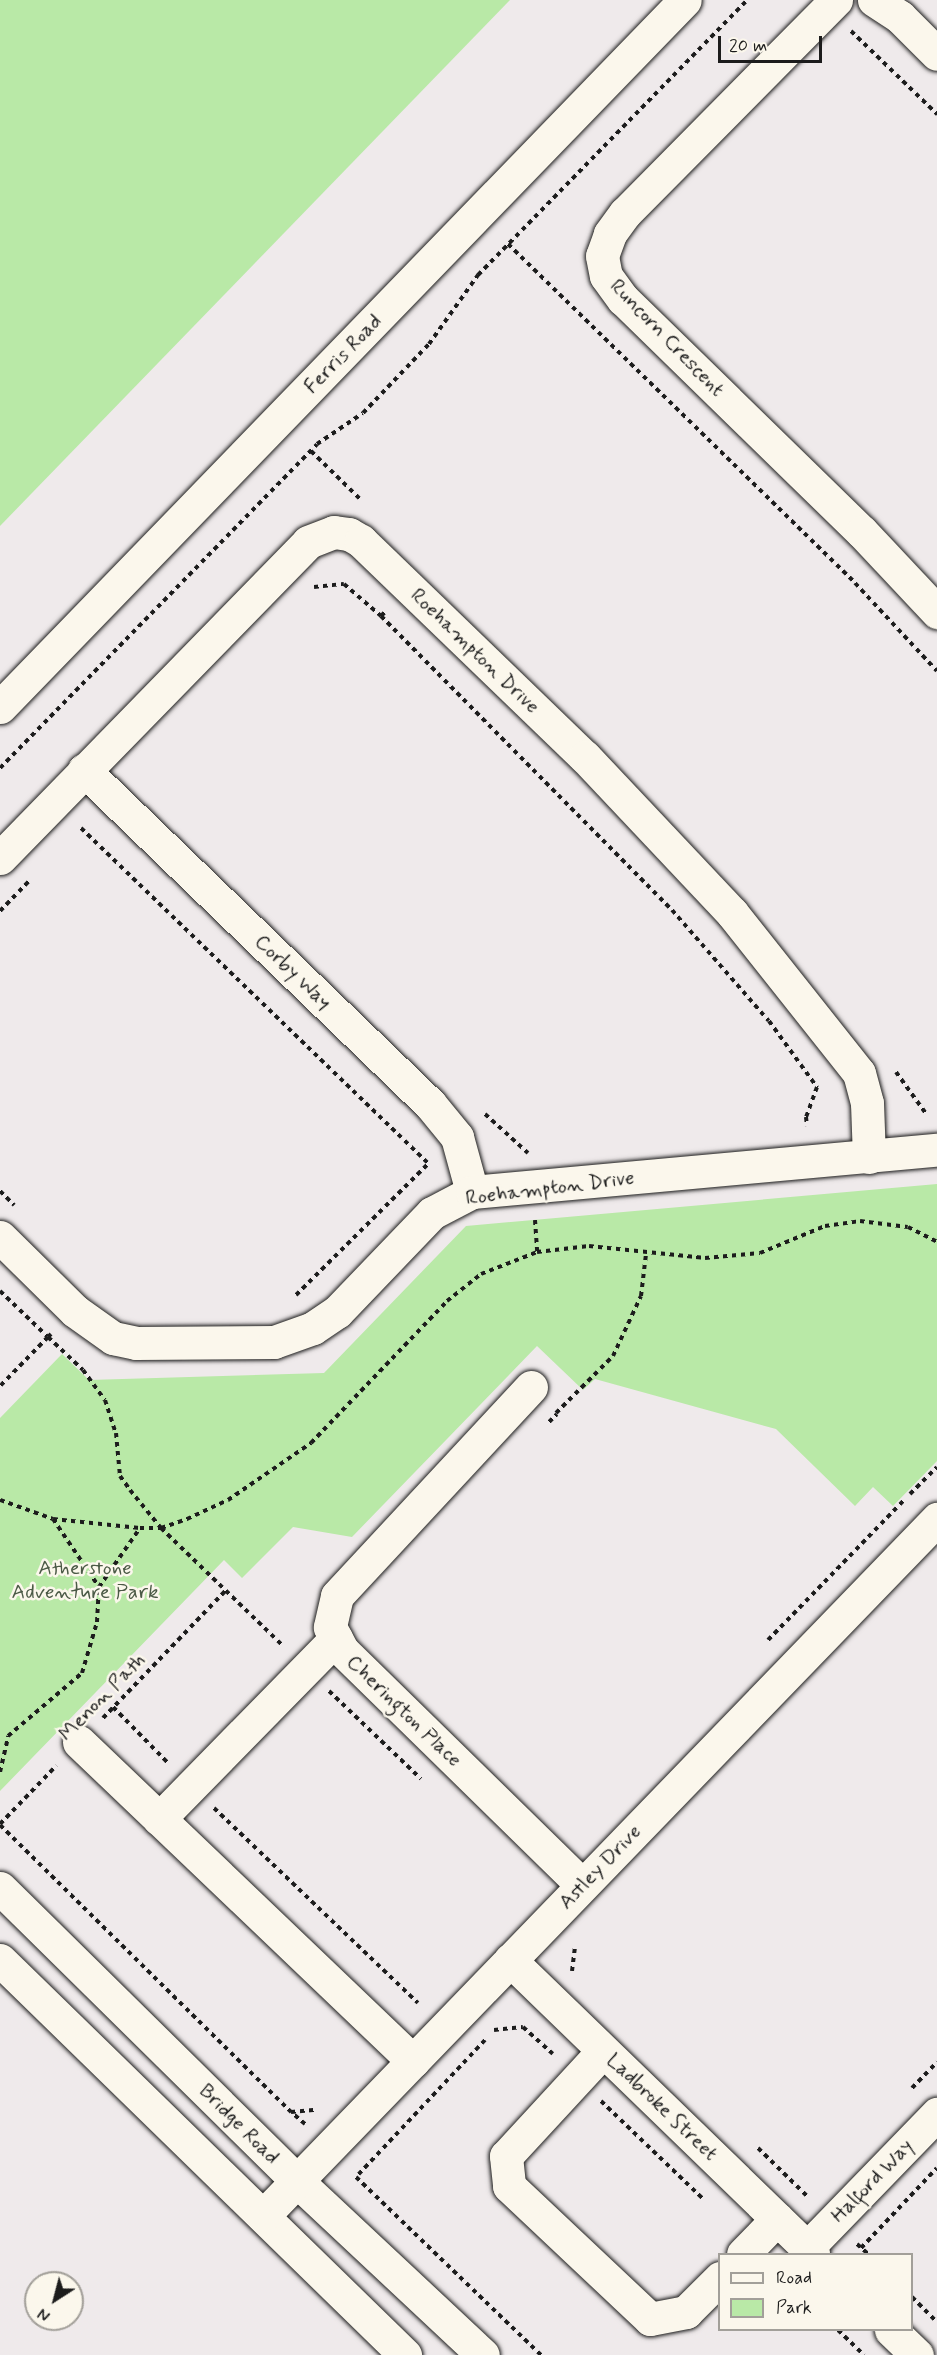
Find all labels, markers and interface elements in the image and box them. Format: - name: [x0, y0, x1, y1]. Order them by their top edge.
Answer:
- scale bar: [721, 24, 824, 62]
- text: 20 m: [729, 34, 767, 58]
- street label: Runcorn Crescent: [603, 273, 731, 403]
- street label: Ferris Road: [299, 309, 387, 399]
- street label: Roehampton Drive: [405, 583, 545, 719]
- street label: Corby Way: [248, 928, 338, 1016]
- street label: Roehampton Drive: [464, 1165, 636, 1211]
- park label: Atherstone Adventure Park: [12, 1555, 158, 1605]
- street label: Menon Path: [54, 1648, 150, 1746]
- street label: Cherington Place: [341, 1650, 467, 1772]
- street label: Astley Drive: [554, 1820, 646, 1914]
- street label: Ladbroke Street: [600, 2046, 724, 2168]
- street label: Bridge Road: [193, 2078, 285, 2170]
- street label: Halford Way: [825, 2133, 919, 2229]
- legend: [718, 2253, 913, 2331]
- text: Road: [776, 2266, 812, 2290]
- north arrow: [24, 2271, 84, 2331]
- text: Park: [776, 2296, 812, 2320]
- text: N: [34, 2303, 55, 2326]

